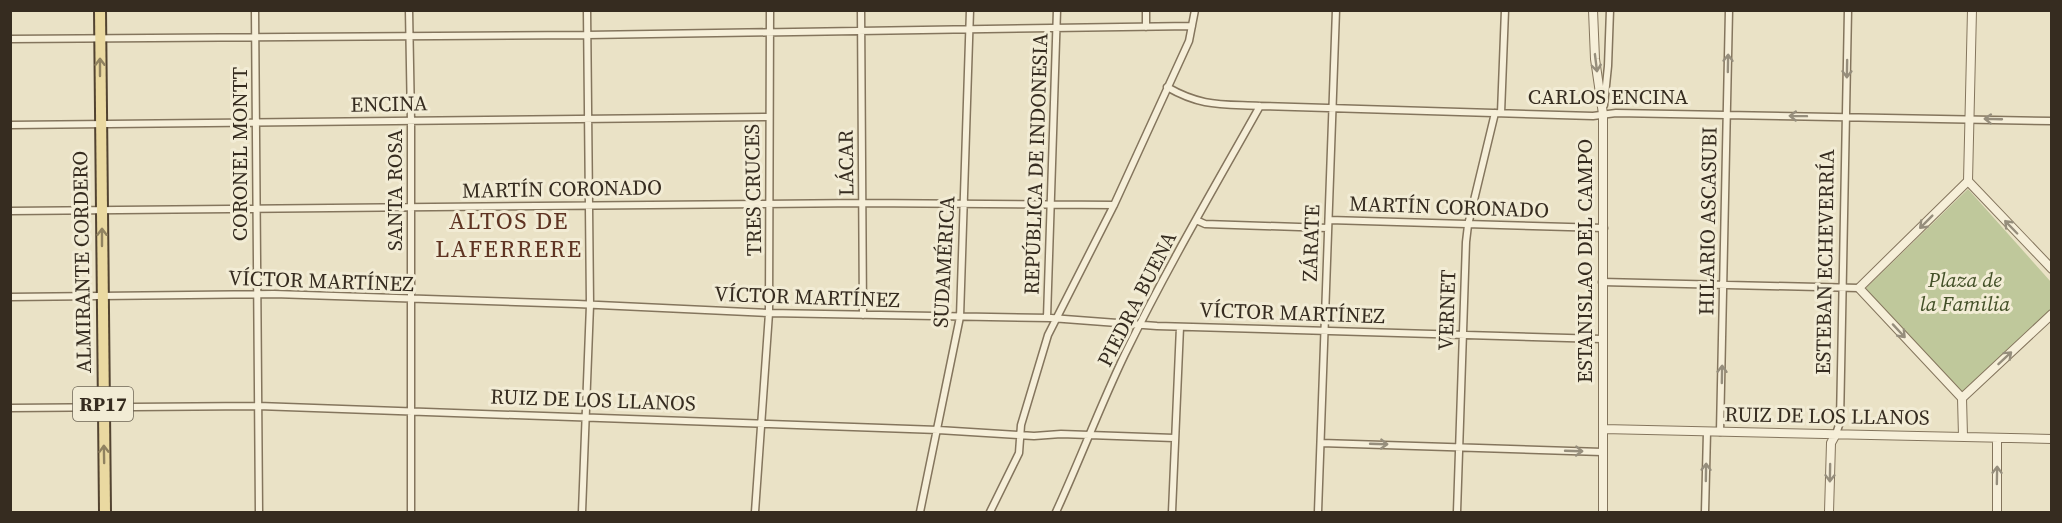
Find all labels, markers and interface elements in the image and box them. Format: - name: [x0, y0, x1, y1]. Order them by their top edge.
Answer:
- street label: REPÚBLICA DE INDONESIA: [1016, 33, 1055, 295]
- one-way arrow: [1591, 52, 1602, 72]
- one-way arrow: [1722, 53, 1734, 73]
- one-way arrow: [94, 58, 106, 78]
- one-way arrow: [1841, 58, 1853, 78]
- street label: CORONEL MONTT: [225, 66, 254, 241]
- street label: CARLOS ENCINA: [1528, 82, 1688, 111]
- street label: ENCINA: [350, 88, 428, 119]
- one-way arrow: [1789, 110, 1809, 122]
- one-way arrow: [1984, 113, 2004, 124]
- street label: TRES CRUCES: [737, 124, 768, 256]
- street label: HILARIO ASCASUBI: [1691, 126, 1724, 316]
- street label: SANTA ROSA: [380, 129, 409, 251]
- street label: LÁCAR: [830, 129, 861, 196]
- street label: ESTANISLAO DEL CAMPO: [1570, 139, 1599, 383]
- street label: ESTEBAN ECHEVERRÍA: [1808, 149, 1841, 375]
- street label: ALMIRANTE CORDERO: [65, 151, 98, 373]
- street label: MARTÍN CORONADO: [462, 172, 662, 205]
- street label: MARTÍN CORONADO: [1349, 189, 1549, 224]
- street label: SUDAMÉRICA: [926, 195, 961, 329]
- district label: ALTOS DE LAFERRERE: [435, 204, 583, 265]
- street label: ZÁRATE: [1295, 204, 1326, 282]
- one-way arrow: [1919, 215, 1934, 230]
- one-way arrow: [2003, 219, 2018, 234]
- street label: PIEDRA BUENA: [1090, 226, 1183, 371]
- one-way arrow: [96, 228, 108, 248]
- street label: VÍCTOR MARTÍNEZ: [228, 263, 415, 298]
- park label: Plaza de la Familia: [1920, 265, 2010, 318]
- street label: VERNET: [1431, 269, 1462, 351]
- street label: VÍCTOR MARTÍNEZ: [714, 279, 901, 314]
- street label: VÍCTOR MARTÍNEZ: [1199, 295, 1386, 330]
- one-way arrow: [1892, 323, 1906, 338]
- one-way arrow: [1997, 351, 2012, 365]
- one-way arrow: [1716, 364, 1727, 384]
- street label: RUIZ DE LOS LLANOS: [490, 381, 696, 418]
- road number: RP17: [73, 387, 133, 421]
- street label: RUIZ DE LOS LLANOS: [1724, 399, 1930, 432]
- one-way arrow: [1369, 439, 1389, 450]
- one-way arrow: [98, 445, 110, 465]
- one-way arrow: [1564, 445, 1584, 457]
- one-way arrow: [1825, 462, 1836, 482]
- one-way arrow: [1700, 463, 1712, 483]
- one-way arrow: [1991, 466, 2003, 486]

